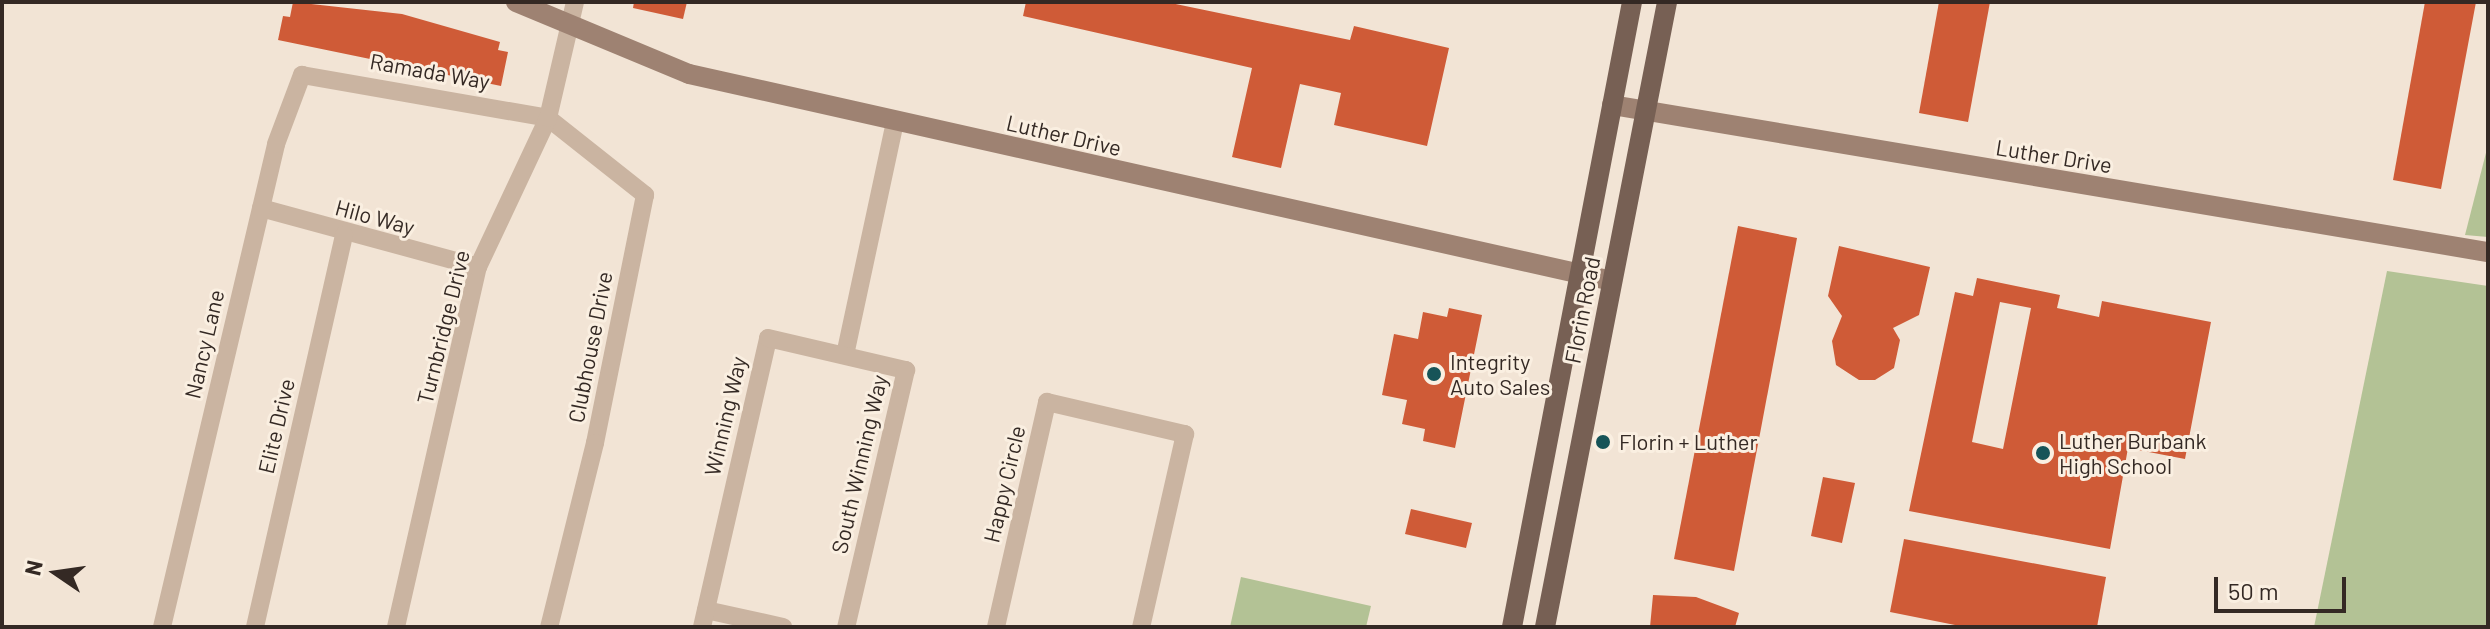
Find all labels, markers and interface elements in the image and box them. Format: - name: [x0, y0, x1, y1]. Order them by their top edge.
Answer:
- street label: Ramada Way: [368, 47, 492, 95]
- street label: Luther Drive: [1004, 109, 1124, 161]
- street label: Luther Drive: [1994, 134, 2114, 178]
- street label: Hilo Way: [332, 194, 418, 240]
- street label: Turnbridge Drive: [411, 247, 475, 407]
- street label: Florin Road: [1559, 254, 1605, 366]
- street label: Clubhouse Drive: [562, 269, 618, 425]
- street label: Nancy Lane: [179, 287, 229, 401]
- place label: Integrity Auto Sales: [1450, 348, 1550, 400]
- street label: Winning Way: [698, 354, 752, 478]
- marker: Integrity Auto Sales: [1425, 365, 1443, 383]
- street label: South Winning Way: [826, 372, 892, 556]
- street label: Elite Drive: [252, 376, 300, 476]
- street label: Happy Circle: [978, 423, 1030, 545]
- place label: Luther Burbank High School: [2059, 427, 2207, 478]
- place label: Florin + Luther: [1619, 429, 1758, 455]
- marker: Florin + Luther: [1594, 433, 1612, 451]
- marker: Luther Burbank High School: [2034, 444, 2052, 462]
- north arrow: [16, 533, 96, 613]
- text: N: [18, 558, 47, 578]
- scale bar: [2218, 561, 2350, 611]
- text: 50 m: [2228, 576, 2279, 605]

